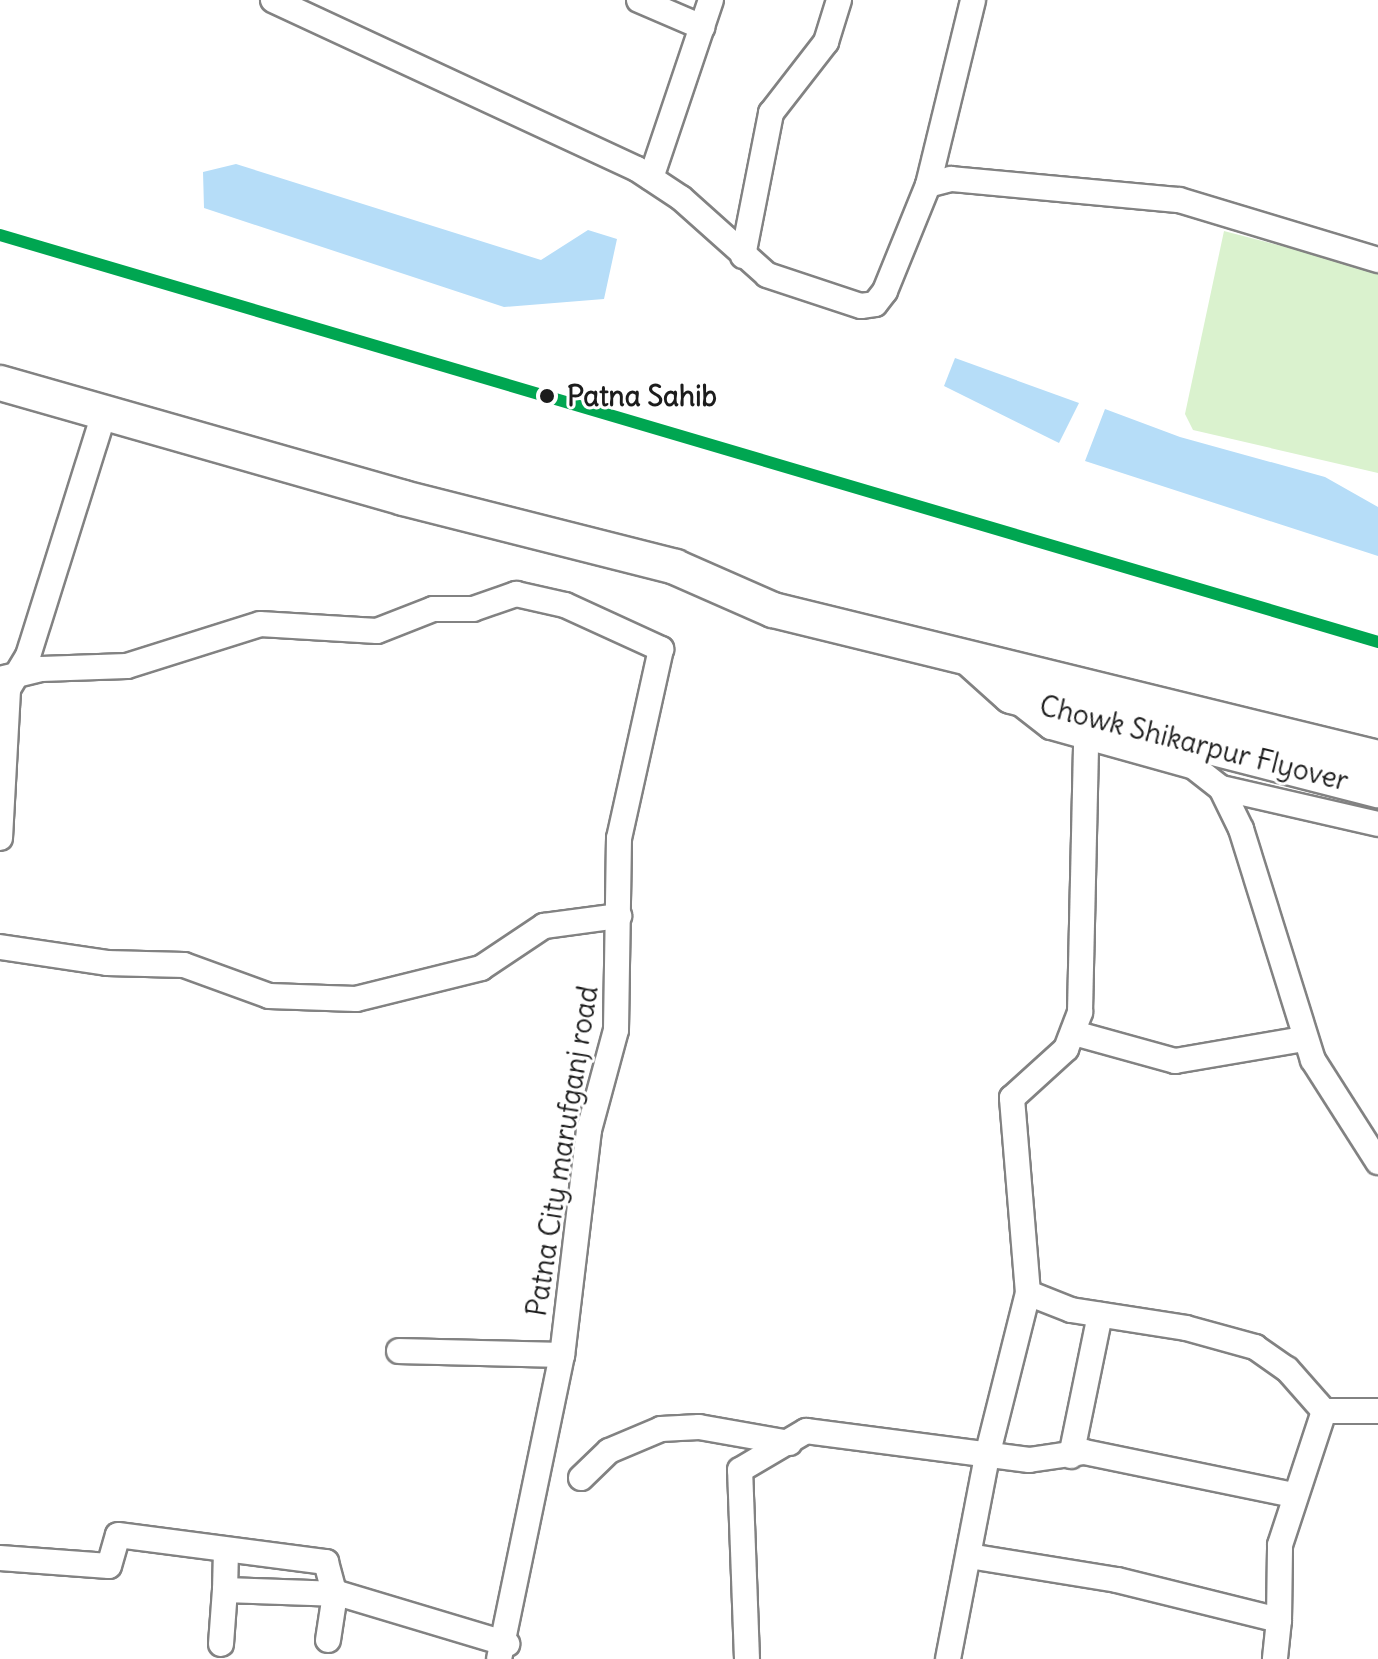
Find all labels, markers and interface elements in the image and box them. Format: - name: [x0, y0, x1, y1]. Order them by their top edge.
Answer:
- place label: Patna Sahib: [567, 379, 717, 413]
- marker: Patna Sahib: [534, 383, 560, 409]
- street label: Chowk Shikarpur Flyover: [1036, 688, 1352, 798]
- street label: Patna City marufganj road: [519, 983, 605, 1319]

